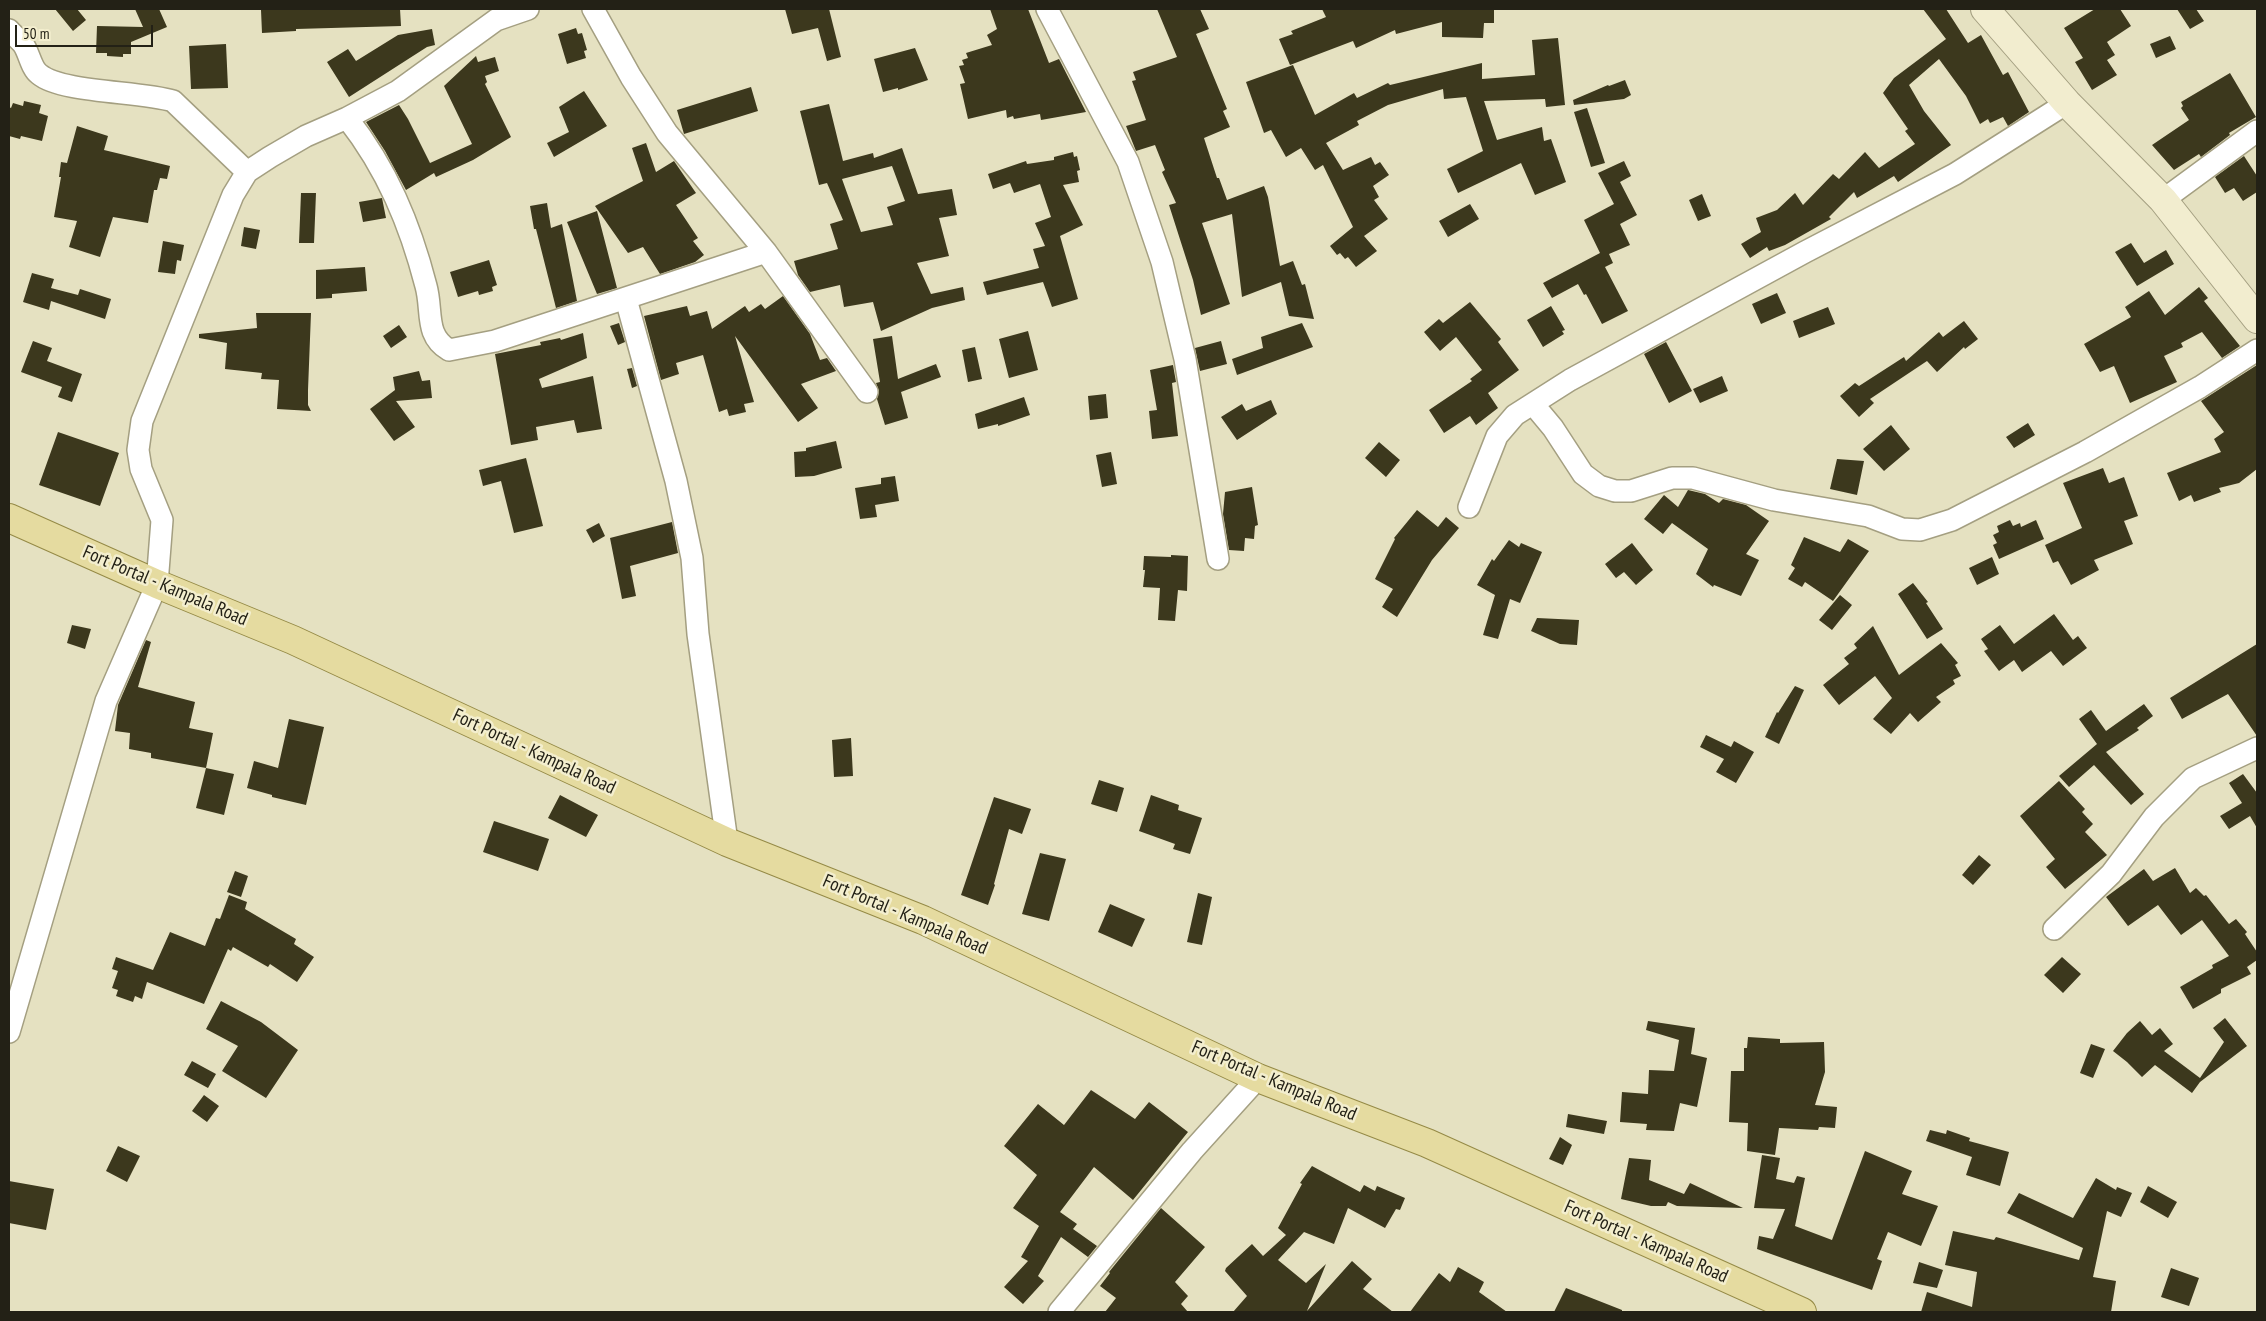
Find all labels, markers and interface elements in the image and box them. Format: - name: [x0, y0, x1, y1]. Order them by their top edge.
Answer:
- scale bar: [18, 15, 155, 47]
- text: 50 m: [23, 24, 49, 43]
- street label: Fort Portal - Kampala Road: [79, 541, 251, 631]
- street label: Fort Portal - Kampala Road: [449, 704, 619, 800]
- street label: Fort Portal - Kampala Road: [819, 870, 991, 960]
- street label: Fort Portal - Kampala Road: [1188, 1036, 1360, 1126]
- street label: Fort Portal - Kampala Road: [1561, 1196, 1731, 1288]

